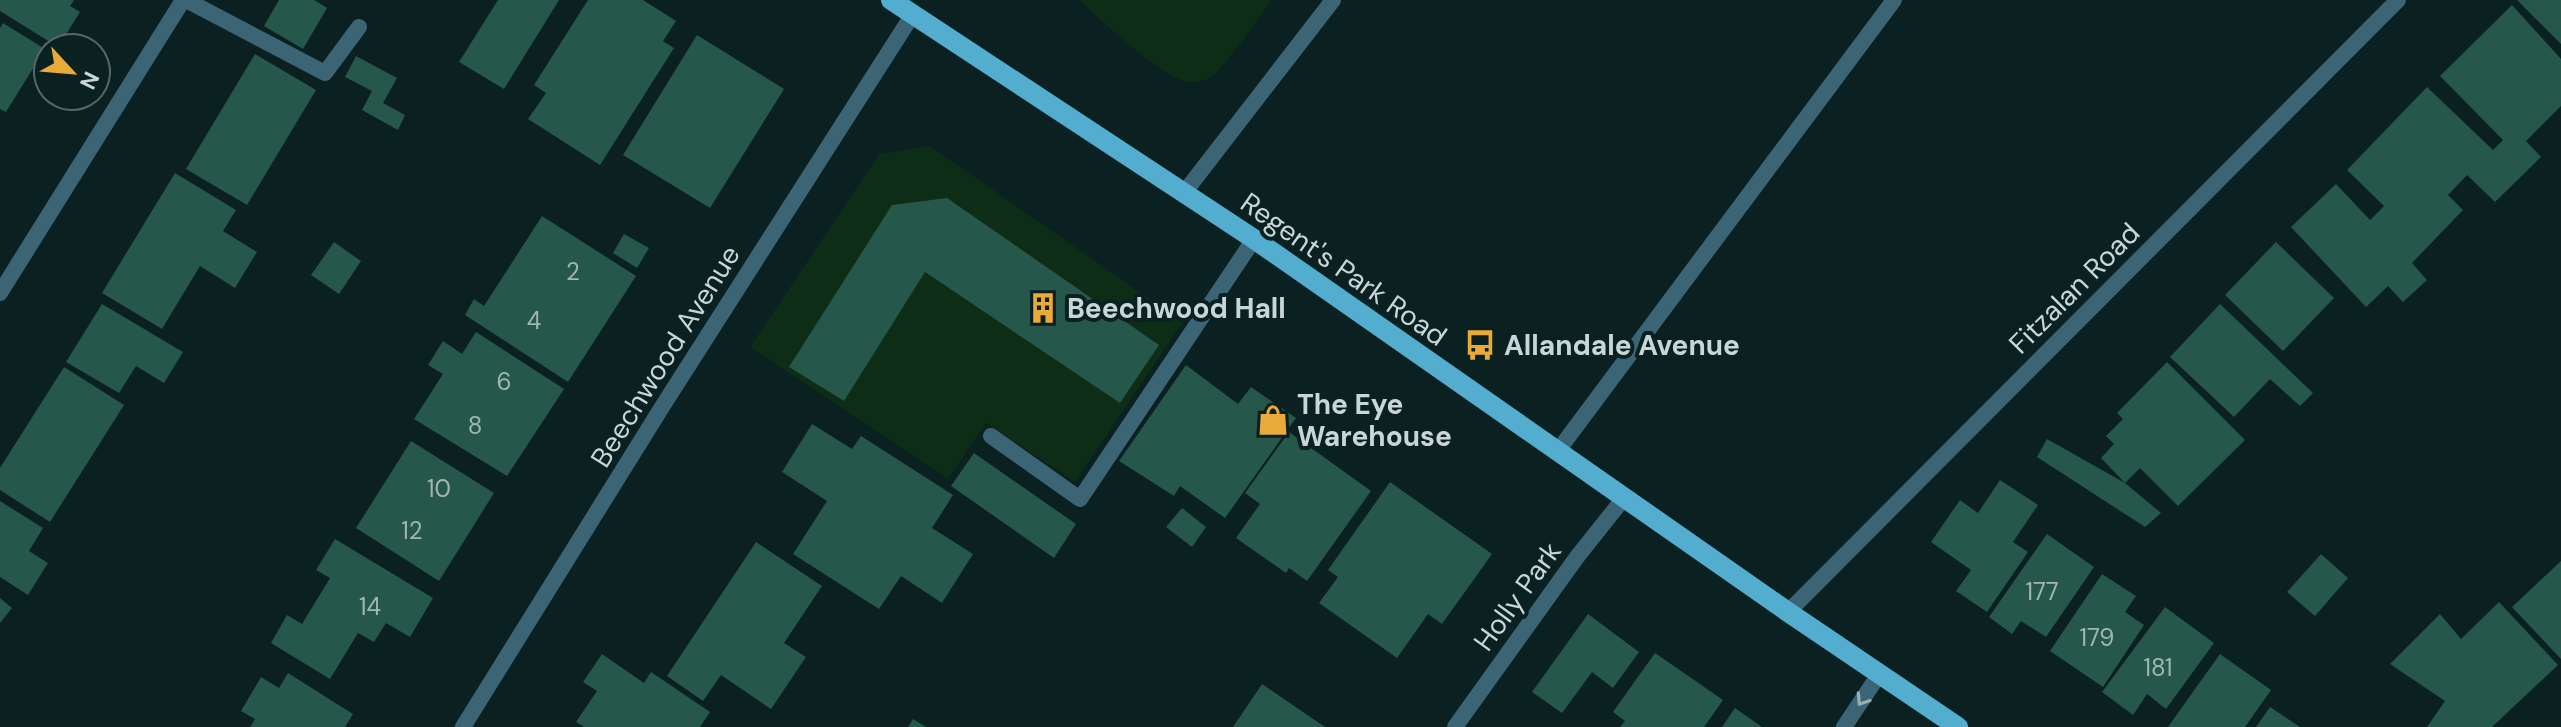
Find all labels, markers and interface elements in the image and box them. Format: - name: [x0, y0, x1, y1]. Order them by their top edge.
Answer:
- north arrow: [32, 32, 112, 112]
- text: N: [73, 67, 106, 94]
- street label: Regent's Park Road: [1233, 184, 1454, 354]
- street label: Fitzalan Road: [2001, 215, 2148, 362]
- street label: Beechwood Avenue: [582, 238, 749, 474]
- house number: 2: [566, 256, 580, 287]
- place label: Beechwood Hall: [1067, 290, 1286, 327]
- building icon: Beechwood Hall: [1026, 291, 1060, 325]
- house number: 4: [527, 305, 541, 336]
- place label: Allandale Avenue: [1504, 327, 1740, 364]
- bus stop icon: Allandale Avenue: [1463, 328, 1497, 362]
- house number: 6: [496, 366, 512, 397]
- place label: The Eye Warehouse: [1297, 386, 1452, 455]
- shop icon: The Eye Warehouse: [1256, 403, 1290, 437]
- house number: 8: [468, 410, 482, 441]
- house number: 10: [427, 473, 451, 504]
- house number: 12: [401, 515, 423, 546]
- street label: Holly Park: [1465, 534, 1570, 658]
- house number: 177: [2025, 576, 2059, 607]
- house number: 14: [359, 591, 381, 622]
- house number: 179: [2080, 622, 2114, 653]
- house number: 181: [2143, 652, 2173, 683]
- one-way arrow: [1857, 691, 1872, 706]

